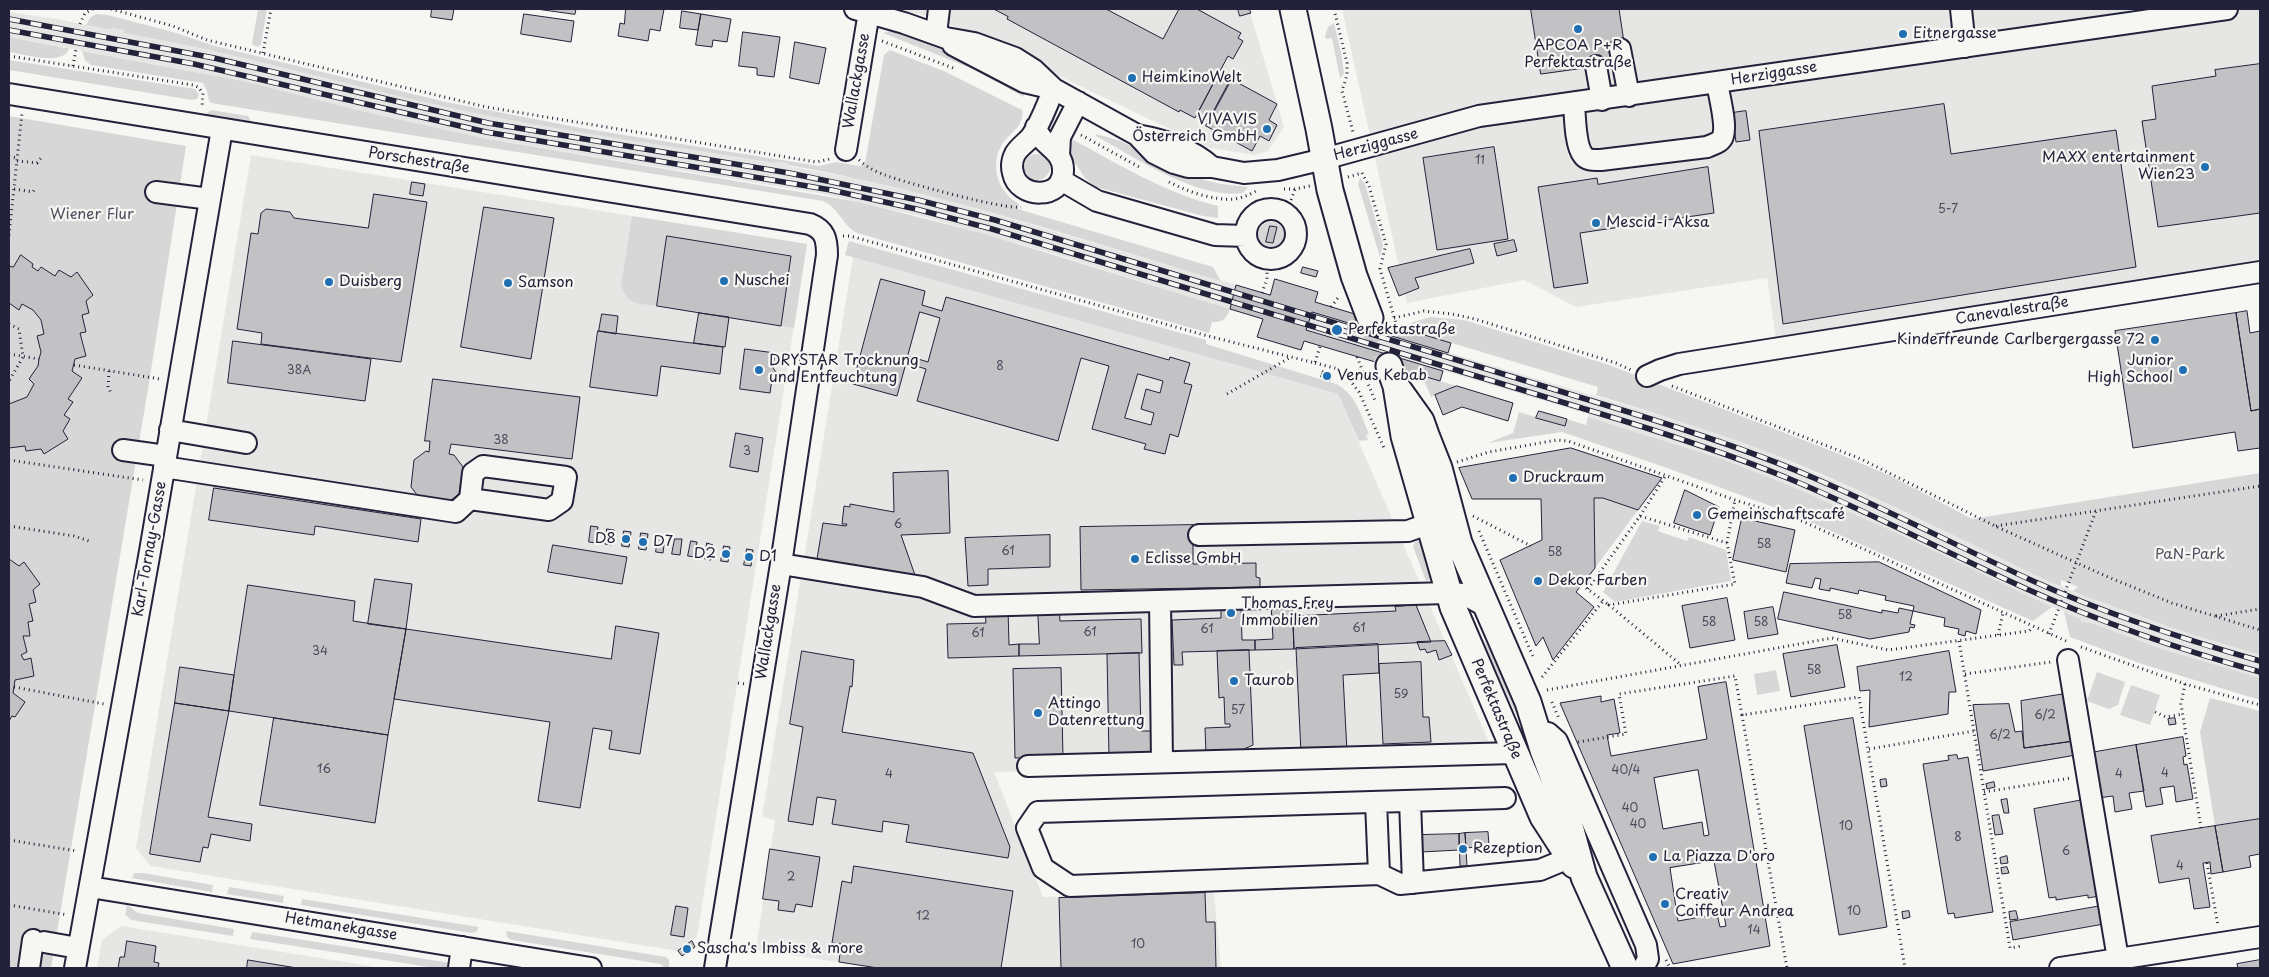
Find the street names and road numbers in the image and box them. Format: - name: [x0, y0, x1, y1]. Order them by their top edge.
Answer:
- street label: Wallackgasse: [840, 32, 874, 130]
- street label: Herziggasse: [1730, 58, 1818, 90]
- street label: Herziggasse: [1332, 125, 1420, 165]
- street label: Porschestraße: [367, 144, 471, 178]
- street label: Canevalestraße: [1954, 293, 2070, 329]
- street label: Karl-Tornay-Gasse: [129, 480, 171, 618]
- street label: Wallackgasse: [753, 583, 785, 681]
- street label: Perfektastraße: [1467, 656, 1525, 762]
- street label: Hetmanekgasse: [283, 909, 399, 945]

